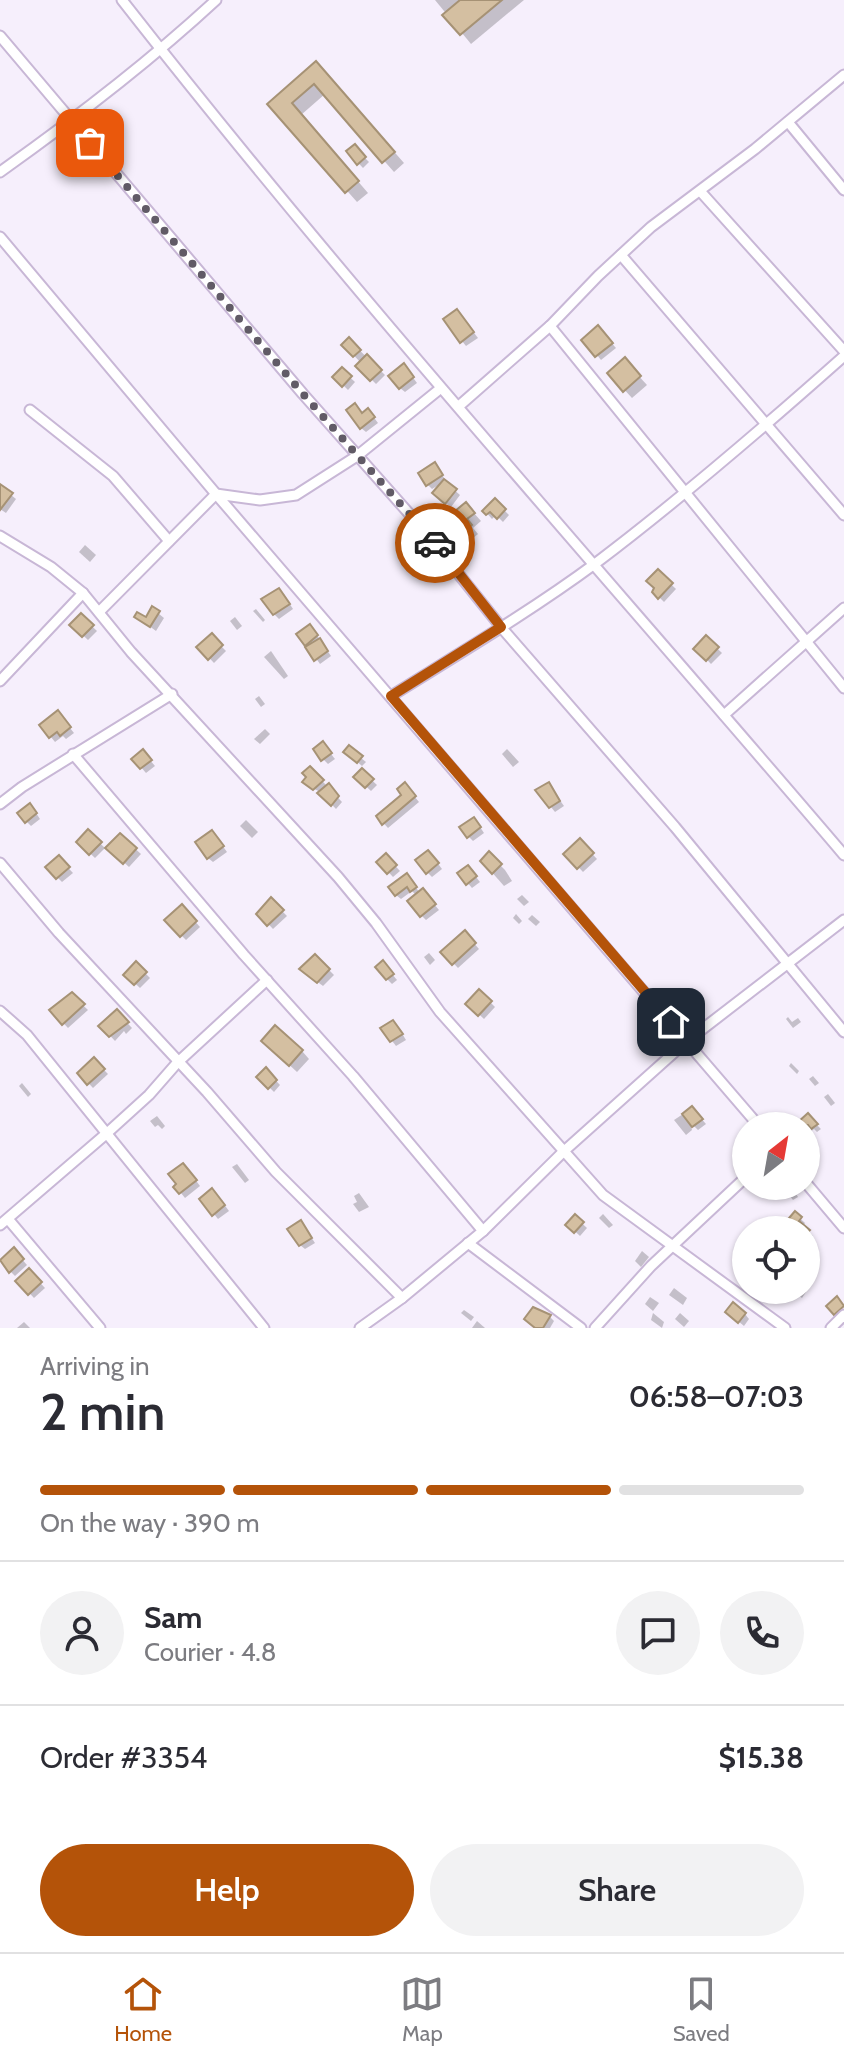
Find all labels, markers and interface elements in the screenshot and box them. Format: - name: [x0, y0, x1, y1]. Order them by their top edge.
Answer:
- pin: [56, 109, 124, 177]
- icon: bag: [68, 121, 112, 165]
- courier: [395, 503, 475, 583]
- icon: car: [413, 521, 457, 565]
- pin: [637, 988, 705, 1056]
- icon: home: [649, 1000, 693, 1044]
- north arrow: [732, 1112, 820, 1200]
- map controls: [732, 1112, 820, 1304]
- button: locate: [732, 1216, 820, 1304]
- text: Arriving in: [40, 1350, 150, 1382]
- text: 06:58–07:03: [629, 1378, 804, 1415]
- text: 2 min: [40, 1380, 165, 1443]
- text: On the way · 390 m: [40, 1507, 260, 1539]
- button: person: [40, 1591, 124, 1675]
- button: chat: [616, 1591, 700, 1675]
- button: phone: [720, 1591, 804, 1675]
- text: Sam: [144, 1599, 202, 1636]
- text: Courier · 4.8: [144, 1636, 277, 1668]
- text: Order #3354: [40, 1739, 207, 1776]
- text: $15.38: [718, 1739, 804, 1776]
- button: Help: [40, 1844, 414, 1936]
- button: Share: [430, 1844, 804, 1936]
- tab: Home: [114, 1972, 172, 2047]
- tab: Map: [400, 1972, 444, 2047]
- tab: Saved: [673, 1972, 730, 2047]

